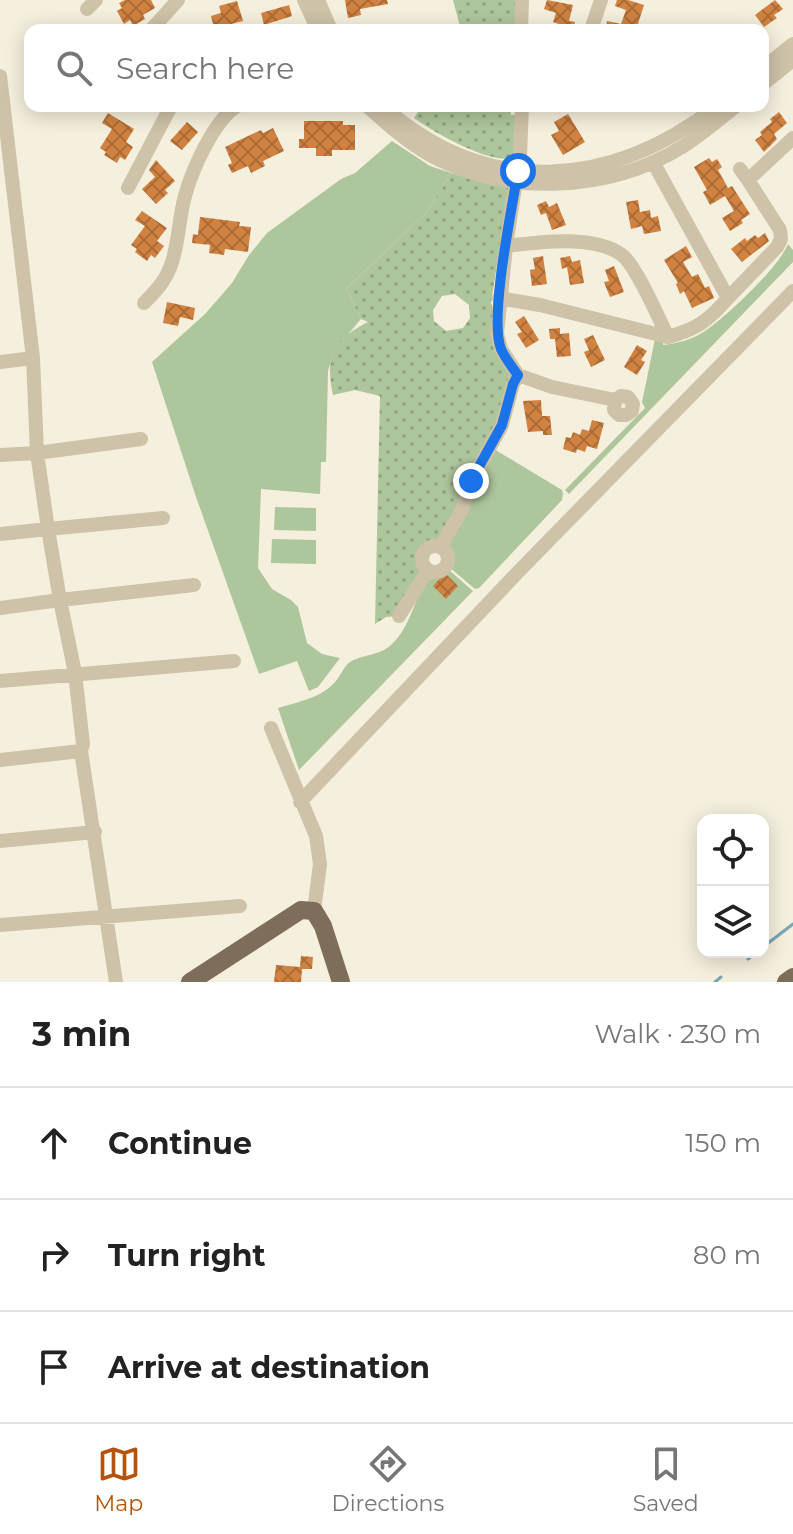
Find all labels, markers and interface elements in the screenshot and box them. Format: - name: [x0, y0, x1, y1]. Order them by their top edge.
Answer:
- search box: [24, 24, 769, 112]
- icon: search: [52, 46, 96, 90]
- text: Search here: [116, 50, 294, 87]
- route start: [500, 153, 536, 189]
- route end: [453, 463, 489, 499]
- map controls: [697, 814, 769, 958]
- button: locate: [697, 814, 769, 886]
- button: layers: [697, 886, 769, 958]
- text: 3 min: [32, 1013, 131, 1055]
- text: Walk · 230 m: [594, 1018, 761, 1050]
- icon: ahead: [32, 1121, 76, 1165]
- text: Continue: [108, 1125, 252, 1162]
- text: 150 m: [685, 1127, 761, 1159]
- icon: right: [32, 1233, 76, 1277]
- text: Turn right: [108, 1237, 265, 1274]
- text: 80 m: [693, 1239, 761, 1271]
- icon: arrive: [32, 1345, 76, 1389]
- text: Arrive at destination: [108, 1349, 430, 1386]
- tab: Map: [94, 1442, 143, 1517]
- tab: Directions: [332, 1442, 444, 1517]
- tab: Saved: [633, 1442, 699, 1517]

